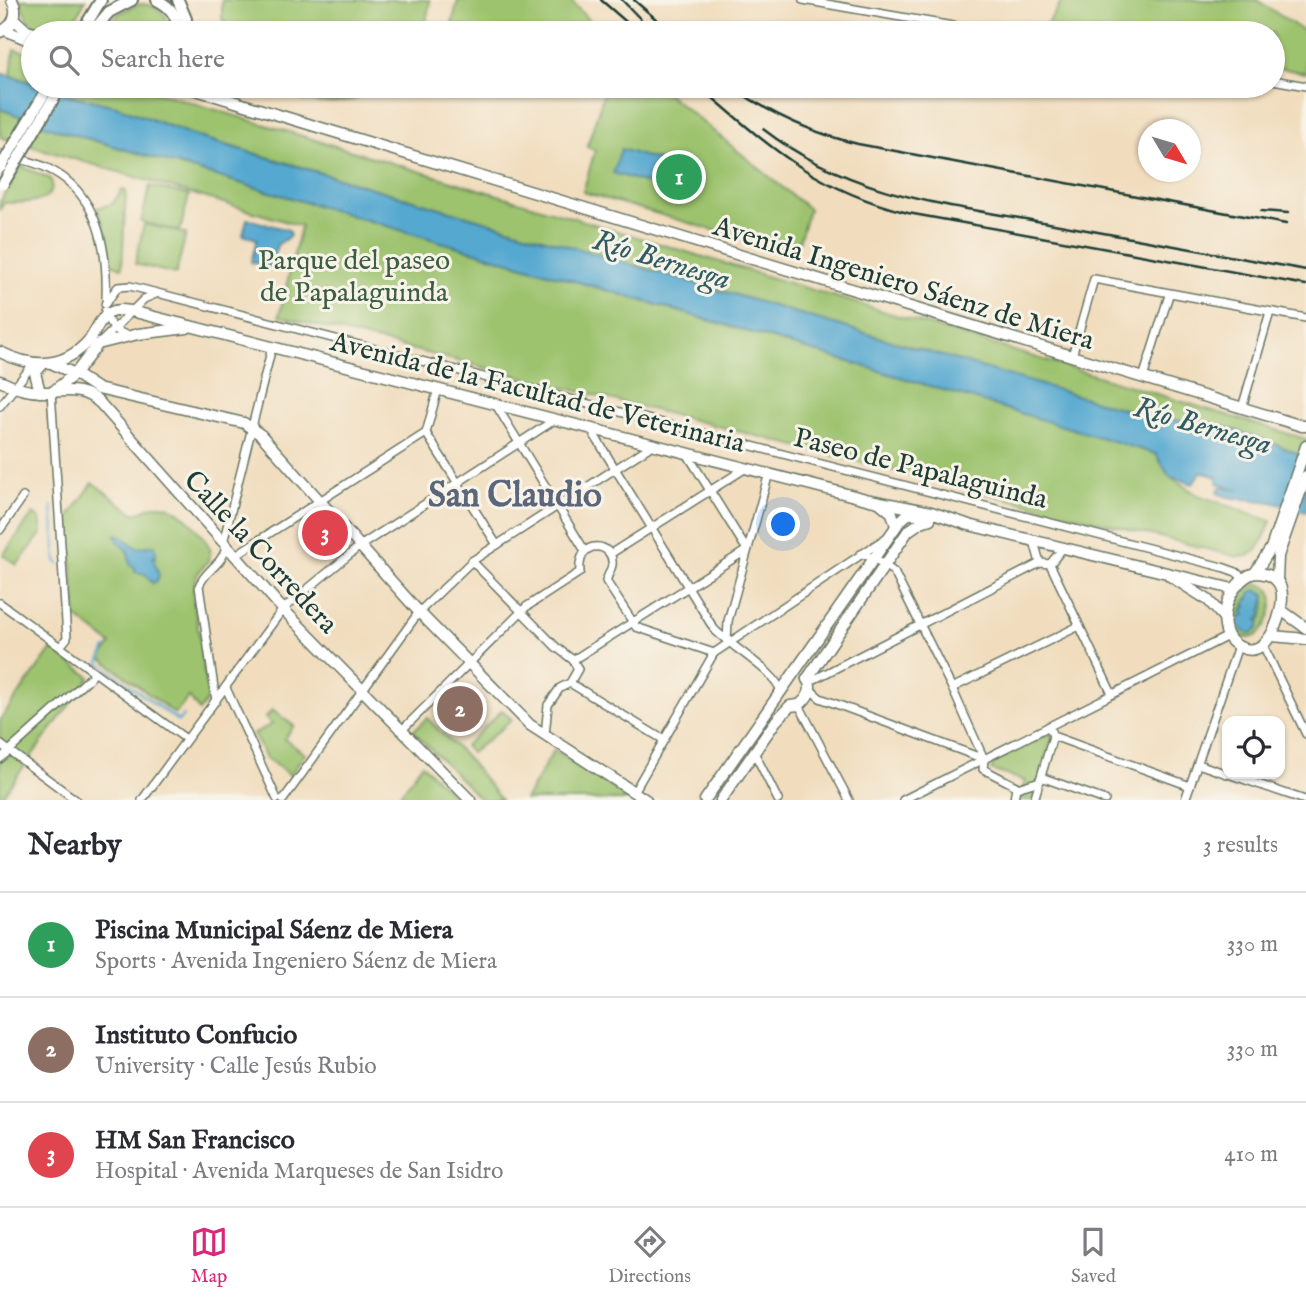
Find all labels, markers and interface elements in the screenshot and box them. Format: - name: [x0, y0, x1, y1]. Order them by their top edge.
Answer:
- search box: [21, 21, 1285, 98]
- icon: search: [45, 41, 83, 79]
- text: Search here: [101, 43, 225, 76]
- north arrow: [1138, 119, 1201, 182]
- pin: 1: [656, 151, 702, 203]
- street label: Avenida Ingeniero Sáenz de Miera: [708, 209, 1099, 359]
- water label: Río Bernesga: [588, 222, 735, 300]
- park label: Parque del paseo de Papalaguinda: [258, 244, 450, 311]
- street label: Avenida de la Facultad de Veterinaria: [326, 325, 749, 462]
- water label: Río Bernesga: [1129, 389, 1276, 465]
- street label: Paseo de Papalaguinda: [790, 421, 1052, 518]
- street label: Calle la Corredera: [176, 464, 345, 642]
- district label: San Claudio: [428, 474, 602, 519]
- pin: 3: [302, 507, 348, 559]
- your location: [766, 507, 800, 541]
- pin: 2: [437, 683, 483, 735]
- map controls: [1222, 716, 1285, 779]
- button: locate: [1222, 716, 1285, 779]
- text: Nearby: [28, 827, 121, 865]
- text: 3 results: [1203, 831, 1278, 860]
- text: Piscina Municipal Sáenz de Miera: [95, 914, 453, 947]
- text: 1: [47, 930, 55, 959]
- text: 330 m: [1227, 930, 1278, 959]
- text: Sports · Avenida Ingeniero Sáenz de Miera: [95, 947, 497, 976]
- text: Instituto Confucio: [95, 1019, 297, 1052]
- text: 2: [46, 1035, 56, 1064]
- text: 330 m: [1227, 1035, 1278, 1064]
- text: University · Calle Jesús Rubio: [95, 1052, 377, 1081]
- text: HM San Francisco: [95, 1124, 295, 1157]
- text: 3: [47, 1140, 55, 1169]
- text: 410 m: [1224, 1140, 1278, 1169]
- text: Hospital · Avenida Marqueses de San Isidro: [95, 1157, 503, 1186]
- tab: Map: [190, 1223, 228, 1289]
- tab: Directions: [608, 1223, 691, 1289]
- tab: Saved: [1071, 1223, 1116, 1289]

